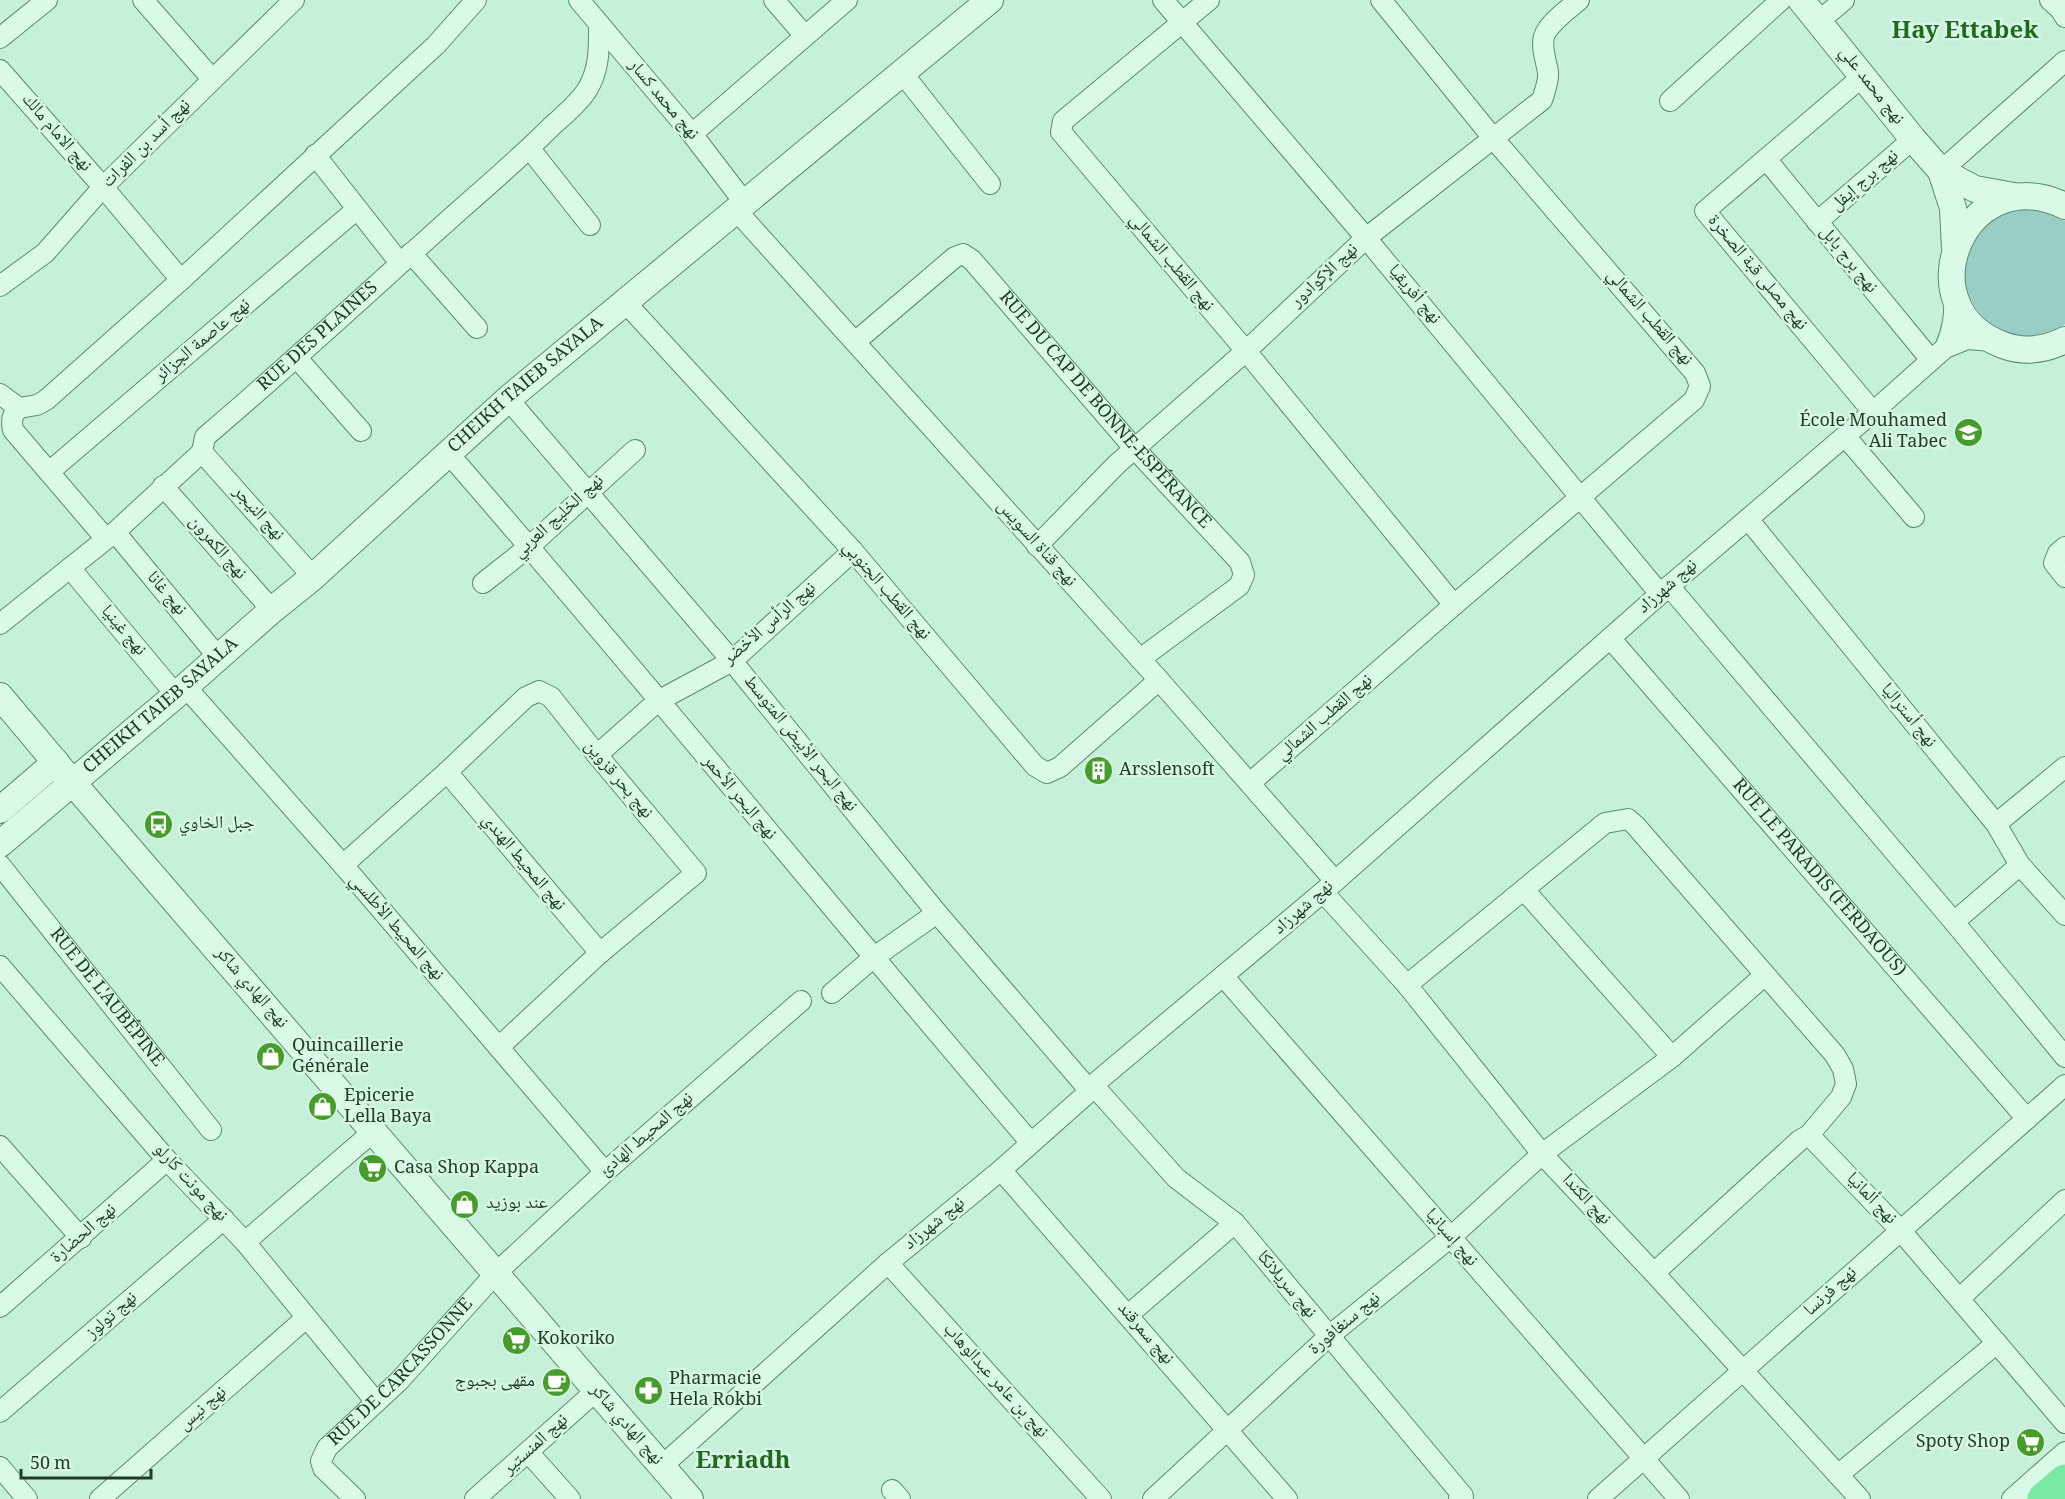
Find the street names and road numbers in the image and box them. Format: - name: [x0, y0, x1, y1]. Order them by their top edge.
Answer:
- street label: نهج محمد علي: [1830, 40, 1912, 132]
- street label: نهج محمد كسار: [619, 52, 706, 148]
- street label: نهج الامام مالك: [13, 87, 99, 179]
- street label: نهج أسد بن الفرات: [95, 92, 199, 196]
- street label: نهج برج إيفل: [1824, 142, 1906, 220]
- street label: نهج القطب الشمالي: [1121, 207, 1221, 319]
- street label: نهج مصلى قبة الصخرة: [1699, 208, 1815, 338]
- street label: نهج برج بابل: [1811, 219, 1885, 301]
- street label: نهج الإكوادور: [1283, 236, 1366, 316]
- street label: نهج أفريقيا: [1380, 258, 1448, 332]
- street label: نهج القطب الشمالي: [1598, 262, 1700, 374]
- street label: RUE DES PLAINES: [251, 275, 386, 400]
- street label: RUE DU CAP DE BONNE-ESPÉRANCE: [990, 285, 1218, 537]
- street label: نهج عاصمة الجزائر: [147, 291, 258, 391]
- street label: CHEIKH TAIEB SAYALA: [441, 310, 611, 462]
- street label: نهج الخليج العربي: [506, 467, 612, 567]
- street label: نهج النيجر: [224, 478, 292, 549]
- street label: نهج قناة السويس: [988, 493, 1084, 595]
- street label: نهج الكمرون: [180, 509, 254, 587]
- street label: نهج القطب الجنوبي: [834, 534, 938, 648]
- street label: نهج شهرزاد: [1631, 552, 1705, 622]
- street label: نهج غانا: [138, 565, 194, 623]
- street label: نهج الرأس الأخضر: [716, 575, 824, 674]
- street label: نهج غينيا: [92, 599, 154, 664]
- street label: CHEIKH TAIEB SAYALA: [77, 630, 246, 782]
- street label: نهج القطب الشمالي: [1269, 667, 1381, 769]
- street label: نهج البحر الأبيض المتوسط: [735, 669, 865, 819]
- street label: نهج أستراليا: [1872, 677, 1944, 755]
- street label: نهج بحر قزوين: [576, 734, 660, 826]
- street label: نهج البحر الأحمر: [693, 748, 784, 848]
- street label: RUE LE PARADIS (FERDAOUS): [1724, 772, 1913, 984]
- street label: نهج المحيط الهندي: [473, 808, 573, 918]
- street label: نهج المحيط الأطلسي: [341, 868, 451, 988]
- street label: نهج شهرزاد: [1267, 873, 1341, 943]
- street label: RUE DE L'AUBÉPINE: [41, 922, 171, 1074]
- street label: نهج الهادي شاكر: [206, 939, 295, 1036]
- street label: نهج المحيط الهادئ: [593, 1085, 701, 1185]
- street label: نهج مونت كارلو: [145, 1136, 235, 1230]
- street label: نهج ألمانيا: [1838, 1166, 1904, 1232]
- street label: نهج الكندا: [1554, 1167, 1618, 1233]
- street label: نهج شهرزاد: [897, 1190, 973, 1258]
- street label: نهج الحضارة: [44, 1196, 124, 1272]
- street label: نهج إسبانيا: [1417, 1202, 1485, 1274]
- street label: نهج سريلانكا: [1248, 1244, 1324, 1326]
- street label: نهج فرنسا: [1797, 1259, 1865, 1325]
- street label: نهج تولوز: [78, 1284, 145, 1348]
- street label: نهج سنغافورة: [1302, 1284, 1388, 1364]
- street label: RUE DE CARCASSONNE: [322, 1291, 482, 1455]
- street label: نهج سمرقند: [1109, 1296, 1181, 1372]
- street label: نهج بن عامر عبدالوهاب: [935, 1316, 1055, 1446]
- street label: نهج الهادي شاكر: [581, 1376, 670, 1473]
- street label: نهج نيس: [171, 1379, 235, 1439]
- street label: نهج المنستير: [495, 1407, 576, 1484]

